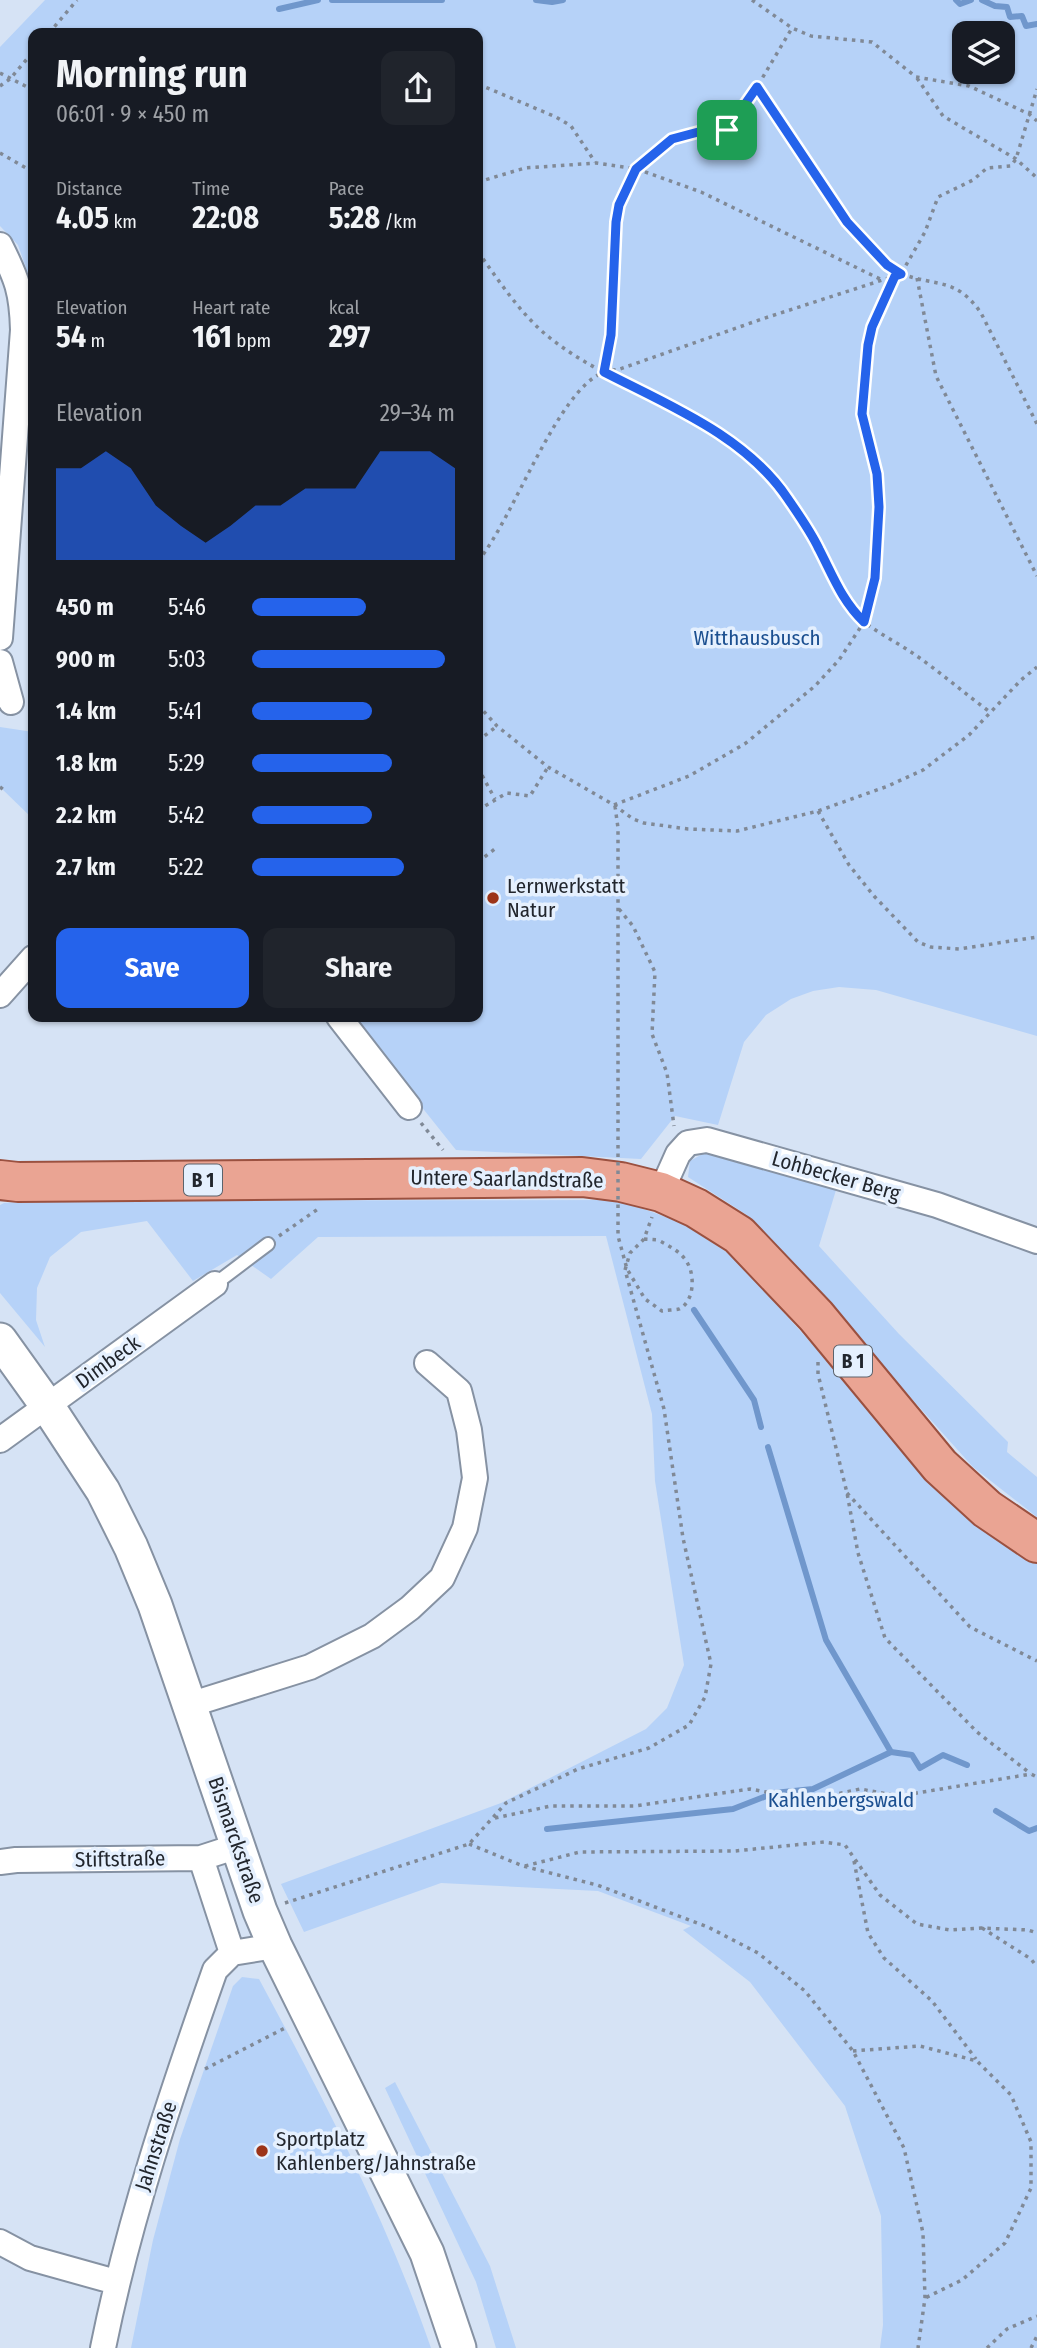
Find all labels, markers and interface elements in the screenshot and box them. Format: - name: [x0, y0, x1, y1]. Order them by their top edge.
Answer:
- map controls: [952, 21, 1015, 84]
- button: layers: [952, 21, 1015, 84]
- text: Morning run: [56, 51, 248, 97]
- button: share: [381, 51, 455, 125]
- text: 06:01 · 9 × 450 m: [56, 100, 209, 128]
- pin: [697, 100, 757, 160]
- icon: arrive: [708, 111, 746, 149]
- text: Distance: [56, 177, 123, 200]
- text: Time: [192, 177, 230, 200]
- text: Pace: [329, 177, 364, 200]
- text: 4.05: [56, 200, 109, 236]
- text: 22:08: [192, 200, 259, 236]
- text: 5:28: [329, 200, 380, 236]
- text: km: [109, 210, 137, 233]
- text: /km: [380, 210, 417, 233]
- text: Elevation: [56, 296, 128, 319]
- text: Heart rate: [192, 296, 270, 319]
- text: kcal: [329, 296, 359, 319]
- text: 54: [56, 319, 86, 355]
- text: 161: [192, 319, 232, 355]
- text: 297: [329, 319, 370, 355]
- text: m: [86, 329, 105, 352]
- text: bpm: [232, 329, 271, 352]
- text: Elevation: [56, 399, 143, 427]
- text: 29–34 m: [380, 399, 455, 427]
- text: 450 m: [56, 593, 114, 621]
- text: 5:46: [168, 593, 206, 621]
- park label: Witthausbusch: [693, 625, 821, 651]
- text: 900 m: [56, 645, 115, 673]
- text: 5:03: [168, 645, 206, 673]
- text: 1.4 km: [56, 697, 116, 725]
- text: 5:41: [168, 697, 202, 725]
- text: 1.8 km: [56, 749, 117, 777]
- text: 5:29: [168, 749, 205, 777]
- text: 2.2 km: [56, 801, 117, 829]
- text: 5:42: [168, 801, 204, 829]
- text: 2.7 km: [56, 853, 116, 881]
- text: 5:22: [168, 853, 204, 881]
- place label: Lernwerkstatt Natur: [507, 873, 626, 923]
- marker: Lernwerkstatt Natur: [485, 890, 501, 906]
- button: Save: [56, 928, 249, 1008]
- button: Share: [263, 928, 455, 1008]
- street label: Lohbecker Berg: [769, 1145, 903, 1207]
- road number: B 1: [184, 1164, 222, 1196]
- street label: Untere Saarlandstraße: [410, 1164, 604, 1194]
- street label: Dimbeck: [70, 1330, 146, 1394]
- road number: B 1: [834, 1345, 872, 1376]
- street label: Bismarckstraße: [202, 1773, 270, 1907]
- park label: Kahlenbergswald: [768, 1787, 914, 1813]
- street label: Stiftstraße: [75, 1845, 165, 1873]
- street label: Jahnstraße: [129, 2098, 183, 2194]
- place label: Sportplatz Kahlenberg/Jahnstraße: [276, 2126, 476, 2176]
- marker: Sportplatz Kahlenberg/Jahnstraße: [254, 2143, 270, 2159]

